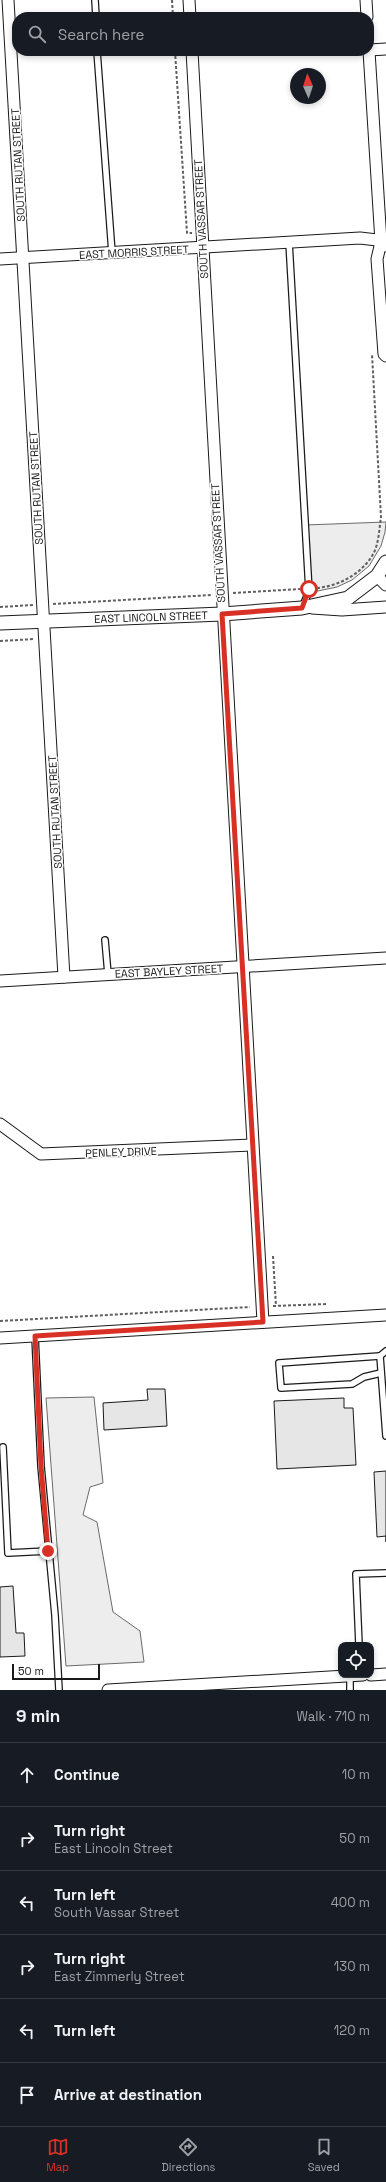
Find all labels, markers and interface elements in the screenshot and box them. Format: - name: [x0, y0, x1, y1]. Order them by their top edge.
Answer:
- search box: [12, 12, 374, 56]
- icon: search: [26, 23, 48, 45]
- text: Search here: [58, 25, 144, 44]
- north arrow: [290, 68, 326, 104]
- street label: SOUTH RUTAN STREET: [8, 107, 28, 222]
- street label: SOUTH VASSAR STREET: [191, 158, 211, 279]
- street label: EAST MORRIS STREET: [79, 242, 190, 262]
- street label: SOUTH RUTAN STREET: [26, 430, 46, 545]
- street label: SOUTH VASSAR STREET: [208, 482, 228, 603]
- route start: [300, 580, 318, 598]
- street label: EAST LINCOLN STREET: [94, 608, 209, 626]
- street label: SOUTH RUTAN STREET: [45, 754, 65, 869]
- street label: EAST BAYLEY STREET: [114, 961, 224, 981]
- street label: PENLEY DRIVE: [85, 1144, 157, 1160]
- route end: [39, 1542, 57, 1560]
- map controls: [338, 1642, 374, 1678]
- button: locate: [338, 1642, 374, 1678]
- scale bar: [12, 1662, 100, 1681]
- text: 50 m: [18, 1664, 44, 1678]
- text: 9 min: [16, 1705, 60, 1727]
- text: Walk · 710 m: [297, 1708, 370, 1725]
- icon: ahead: [16, 1764, 38, 1786]
- text: Continue: [54, 1765, 120, 1784]
- text: 10 m: [342, 1766, 370, 1783]
- text: Turn right: [54, 1821, 125, 1840]
- icon: right: [16, 1828, 38, 1850]
- text: 50 m: [339, 1830, 370, 1847]
- text: East Lincoln Street: [54, 1840, 173, 1857]
- text: Turn left: [54, 1885, 116, 1904]
- icon: left: [16, 1892, 38, 1914]
- text: 400 m: [331, 1894, 370, 1911]
- text: South Vassar Street: [54, 1904, 179, 1921]
- text: Turn right: [54, 1949, 125, 1968]
- icon: right: [16, 1956, 38, 1978]
- text: 130 m: [334, 1958, 370, 1975]
- text: East Zimmerly Street: [54, 1968, 185, 1985]
- icon: left: [16, 2020, 38, 2042]
- text: Turn left: [54, 2021, 116, 2040]
- text: 120 m: [334, 2022, 370, 2039]
- icon: arrive: [16, 2084, 38, 2106]
- text: Arrive at destination: [54, 2085, 202, 2104]
- tab: Map: [46, 2136, 69, 2174]
- tab: Directions: [161, 2136, 215, 2174]
- tab: Saved: [308, 2136, 340, 2174]

